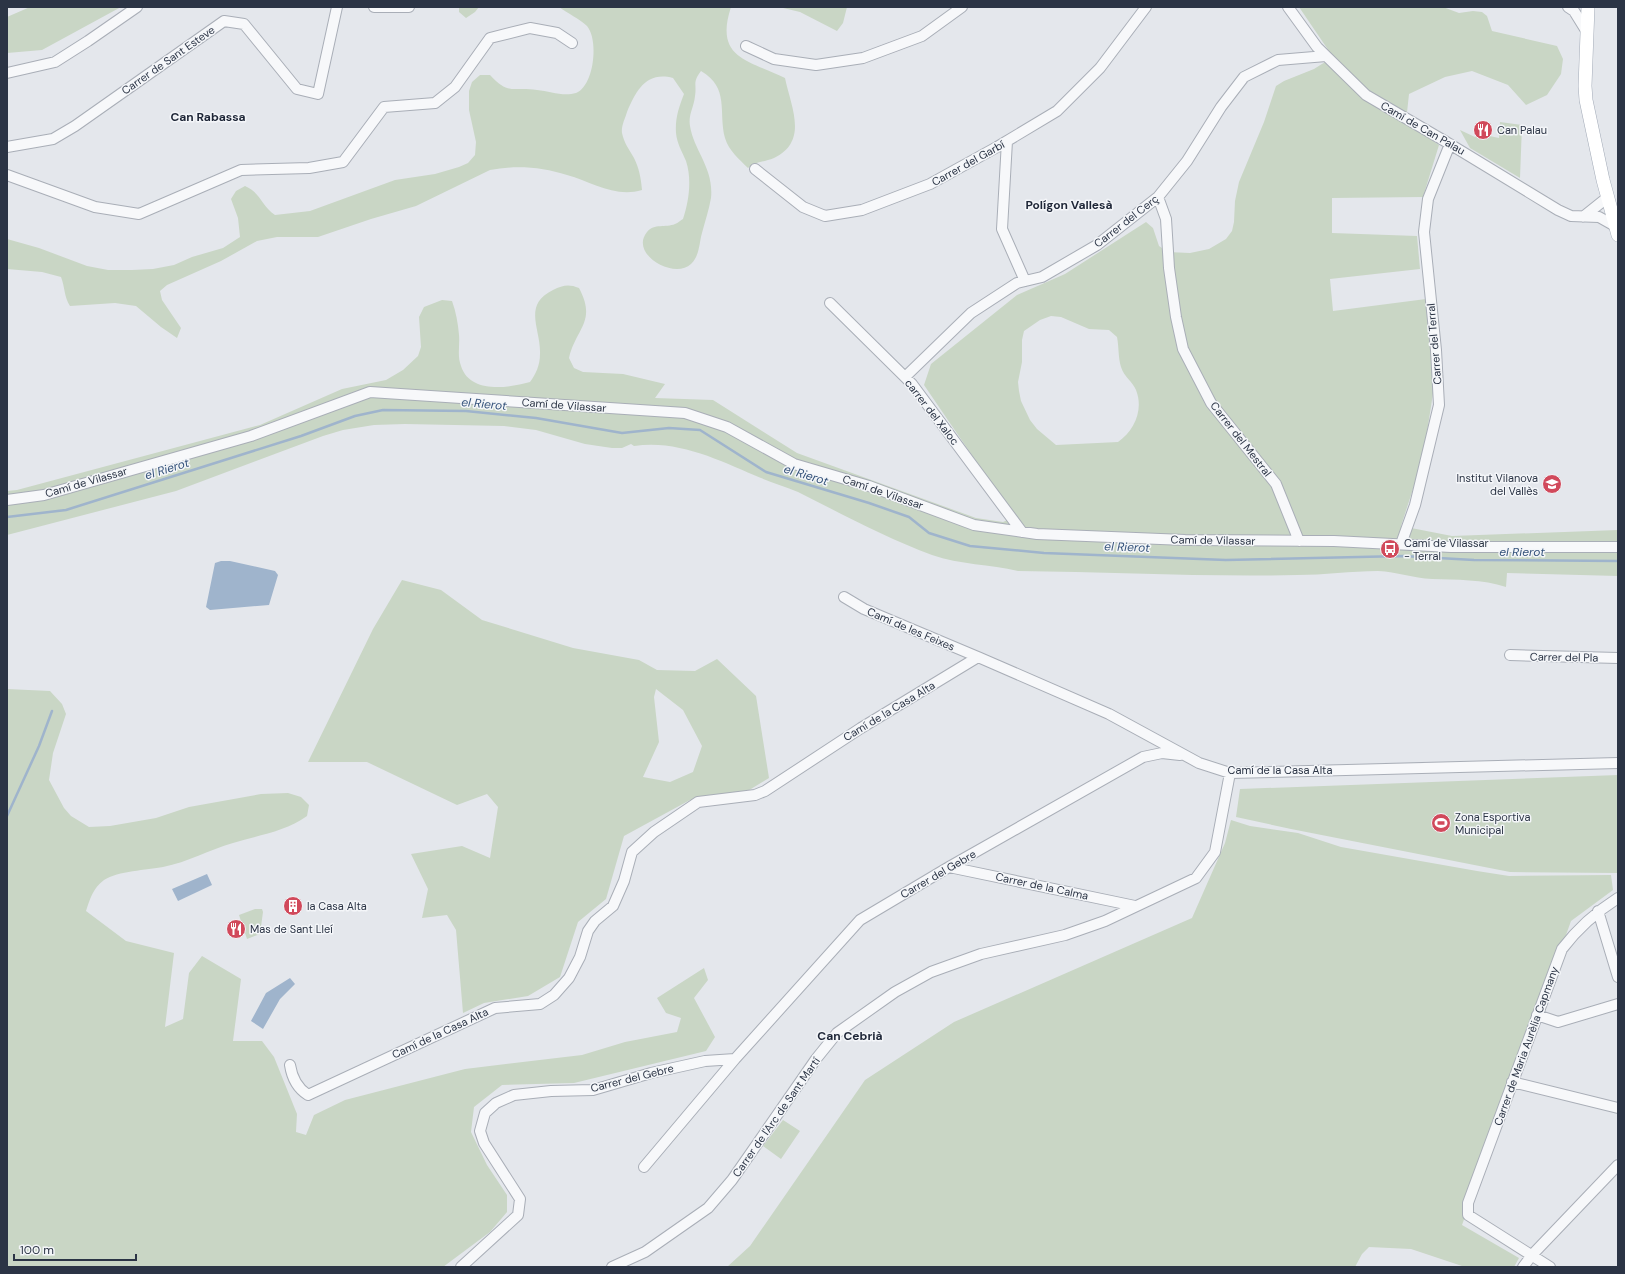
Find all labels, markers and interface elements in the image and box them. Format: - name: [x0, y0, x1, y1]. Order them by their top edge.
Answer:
- street label: Carrer de Sant Esteve: [119, 23, 217, 97]
- street label: Camí de Can Palau: [1378, 98, 1468, 158]
- district label: Can Rabassa: [170, 109, 246, 125]
- restaurant icon: Can Palau: [1472, 119, 1494, 141]
- place label: Can Palau: [1497, 123, 1547, 137]
- street label: Carrer del Garbí: [929, 137, 1007, 189]
- street label: Carrer del Cerç: [1091, 192, 1161, 250]
- district label: Polígon Vallesà: [1025, 197, 1113, 213]
- street label: Carrer del Terral: [1423, 303, 1445, 385]
- street label: carrer del Xaloc: [902, 376, 962, 448]
- water label: el Rierot: [461, 394, 508, 414]
- street label: Camí de Vilassar: [521, 395, 607, 415]
- street label: Carrer del Mestral: [1207, 399, 1275, 479]
- water label: el Rierot: [143, 455, 191, 483]
- water label: el Rierot: [782, 461, 830, 489]
- street label: Camí de Vilassar: [43, 464, 129, 500]
- place label: Institut Vilanova del Vallès: [1457, 471, 1538, 498]
- street label: Camí de Vilassar: [841, 472, 925, 512]
- school or university icon: Institut Vilanova del Vallès: [1541, 473, 1563, 495]
- street label: Camí de Vilassar: [1171, 532, 1255, 548]
- place label: Camí de Vilassar - Terral: [1404, 536, 1489, 563]
- water label: el Rierot: [1104, 538, 1150, 556]
- bus stop icon: Camí de Vilassar - Terral: [1379, 538, 1401, 560]
- water label: el Rierot: [1499, 544, 1545, 560]
- street label: Camí de les Feixes: [865, 604, 957, 654]
- street label: Carrer del Pla: [1530, 649, 1598, 665]
- street label: Camí de la Casa Alta: [840, 678, 938, 744]
- street label: Camí de la Casa Alta: [1228, 763, 1332, 777]
- place label: Zona Esportiva Municipal: [1455, 810, 1530, 837]
- sports icon: Zona Esportiva Municipal: [1430, 812, 1452, 834]
- street label: Carrer del Gebre: [898, 847, 978, 901]
- street label: Carrer de la Calma: [994, 869, 1090, 903]
- building icon: la Casa Alta: [282, 895, 304, 917]
- place label: la Casa Alta: [307, 899, 367, 913]
- restaurant icon: Mas de Sant Lleí: [225, 918, 247, 940]
- place label: Mas de Sant Lleí: [250, 922, 333, 936]
- street label: Carrer de Maria Aurèlia Capmany: [1491, 964, 1561, 1128]
- street label: Camí de la Casa Alta: [390, 1004, 490, 1061]
- district label: Can Cebrià: [817, 1028, 883, 1044]
- street label: Carrer de l'Arc de Sant Martí: [729, 1054, 823, 1180]
- street label: Carrer del Gebre: [589, 1061, 675, 1095]
- scale bar: [14, 1236, 136, 1262]
- text: 100 m: [20, 1242, 54, 1258]

